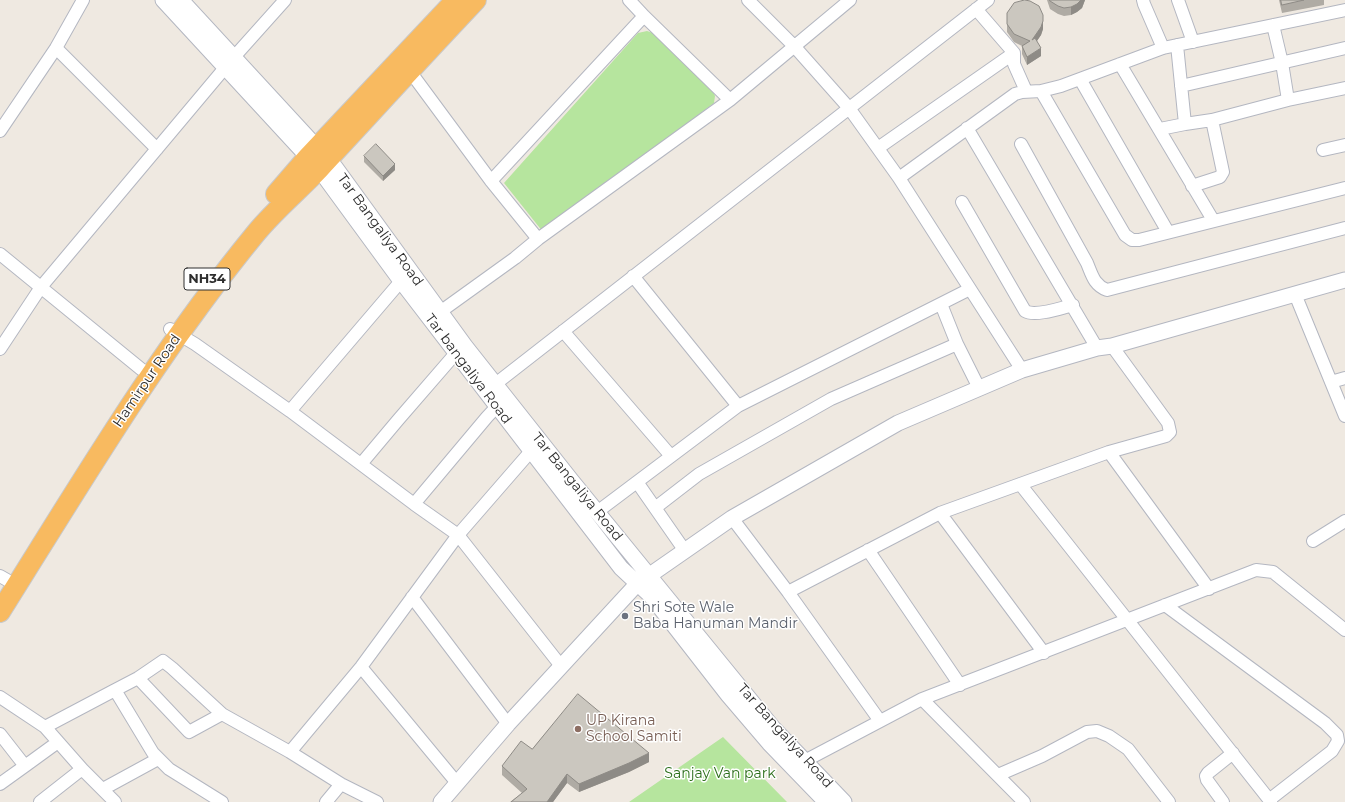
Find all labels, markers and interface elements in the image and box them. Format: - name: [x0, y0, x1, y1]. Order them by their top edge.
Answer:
- street label: Tar Bangaliya Road: [334, 171, 426, 289]
- road number: NH34: [184, 268, 230, 290]
- street label: Tar bangaliya Road: [421, 311, 515, 427]
- street label: Hamirpur Road: [110, 331, 184, 431]
- street label: Tar Bangaliya Road: [528, 429, 626, 545]
- place label: Shri Sote Wale Baba Hanuman Mandir: [633, 600, 798, 632]
- marker: Shri Sote Wale Baba Hanuman Mandir: [620, 611, 630, 621]
- street label: Tar Bangaliya Road: [734, 680, 836, 792]
- place label: UP Kirana School Samiti: [586, 713, 682, 746]
- marker: UP Kirana School Samiti: [573, 724, 583, 734]
- park label: Sanjay Van park: [664, 766, 776, 782]

